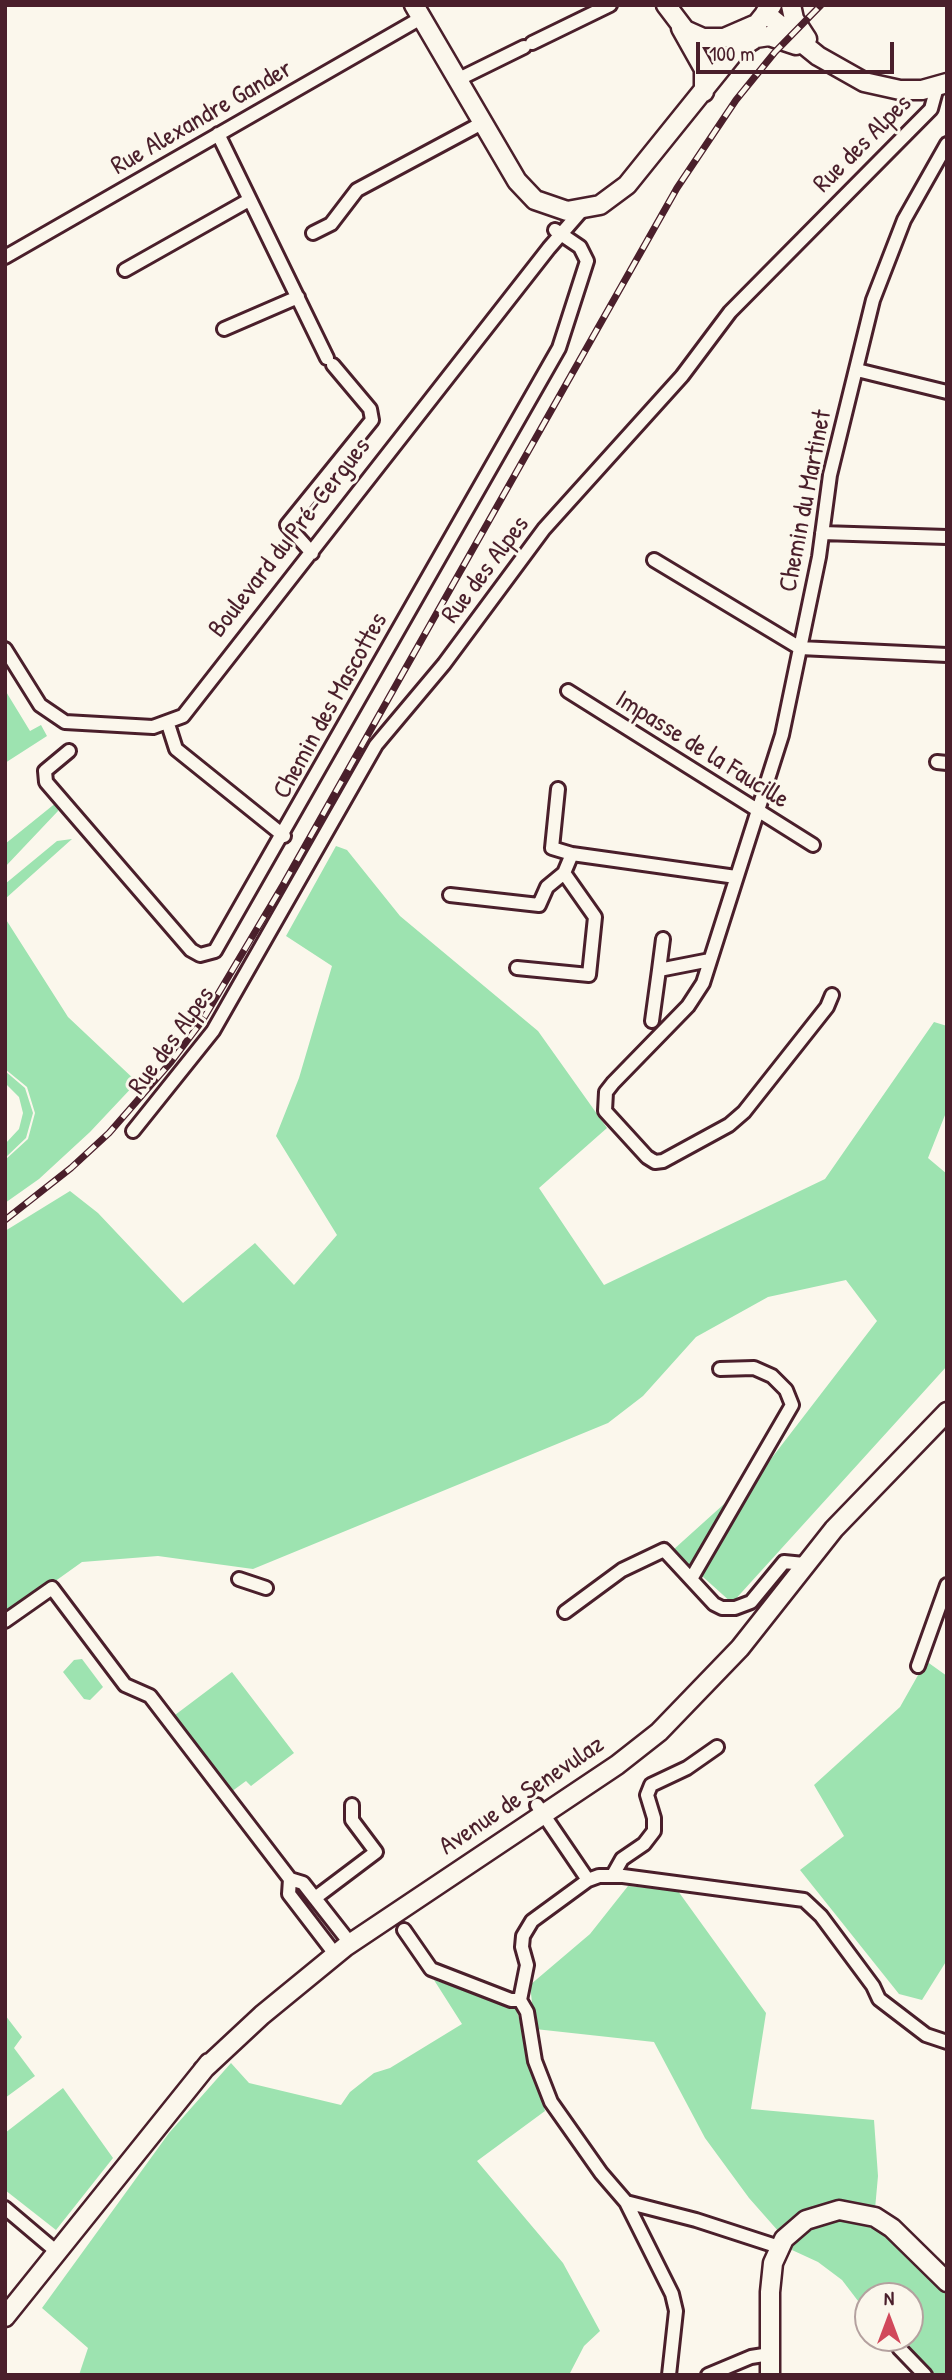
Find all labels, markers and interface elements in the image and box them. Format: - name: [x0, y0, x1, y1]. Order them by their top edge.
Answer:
- scale bar: [700, 28, 898, 72]
- text: 100 m: [709, 39, 755, 68]
- street label: Rue Alexandre Gander: [106, 54, 298, 182]
- street label: Rue des Alpes: [807, 88, 919, 200]
- street label: Chemin du Martinet: [773, 407, 839, 595]
- street label: Boulevard du Pré-Cergues: [202, 432, 378, 644]
- street label: Rue des Alpes: [436, 510, 536, 630]
- street label: Chemin des Mascottes: [267, 608, 395, 804]
- street label: Impasse de la Faucille: [609, 684, 795, 816]
- street label: Rue des Alpes: [122, 981, 222, 1101]
- street label: Avenue de Senevulaz: [434, 1729, 610, 1863]
- north arrow: [854, 2282, 924, 2352]
- text: N: [884, 2285, 894, 2311]

